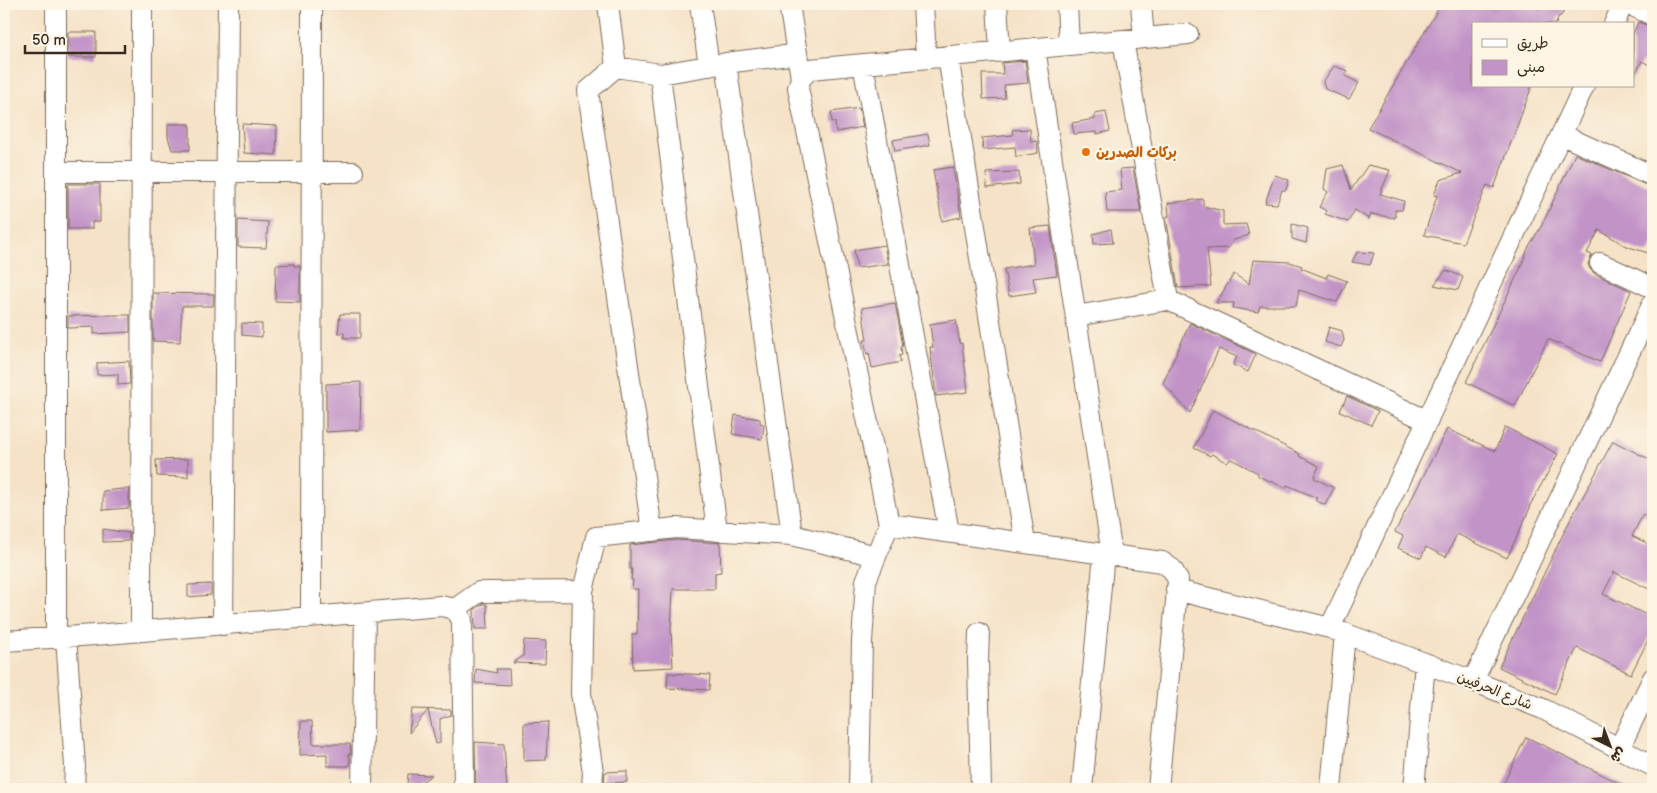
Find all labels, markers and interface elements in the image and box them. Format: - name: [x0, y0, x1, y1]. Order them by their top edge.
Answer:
- scale bar: [25, 22, 125, 54]
- legend: [1472, 22, 1634, 88]
- text: 50 m: [32, 31, 66, 50]
- text: طريق: [1517, 34, 1549, 53]
- text: مبنى: [1517, 58, 1545, 77]
- place label: بركات الصدرين: [1096, 144, 1177, 161]
- marker: بركات الصدرين: [1080, 146, 1092, 158]
- street label: شارع الحرفيين: [1454, 668, 1535, 714]
- north arrow: [1584, 720, 1634, 770]
- text: ش: [1607, 744, 1630, 767]

